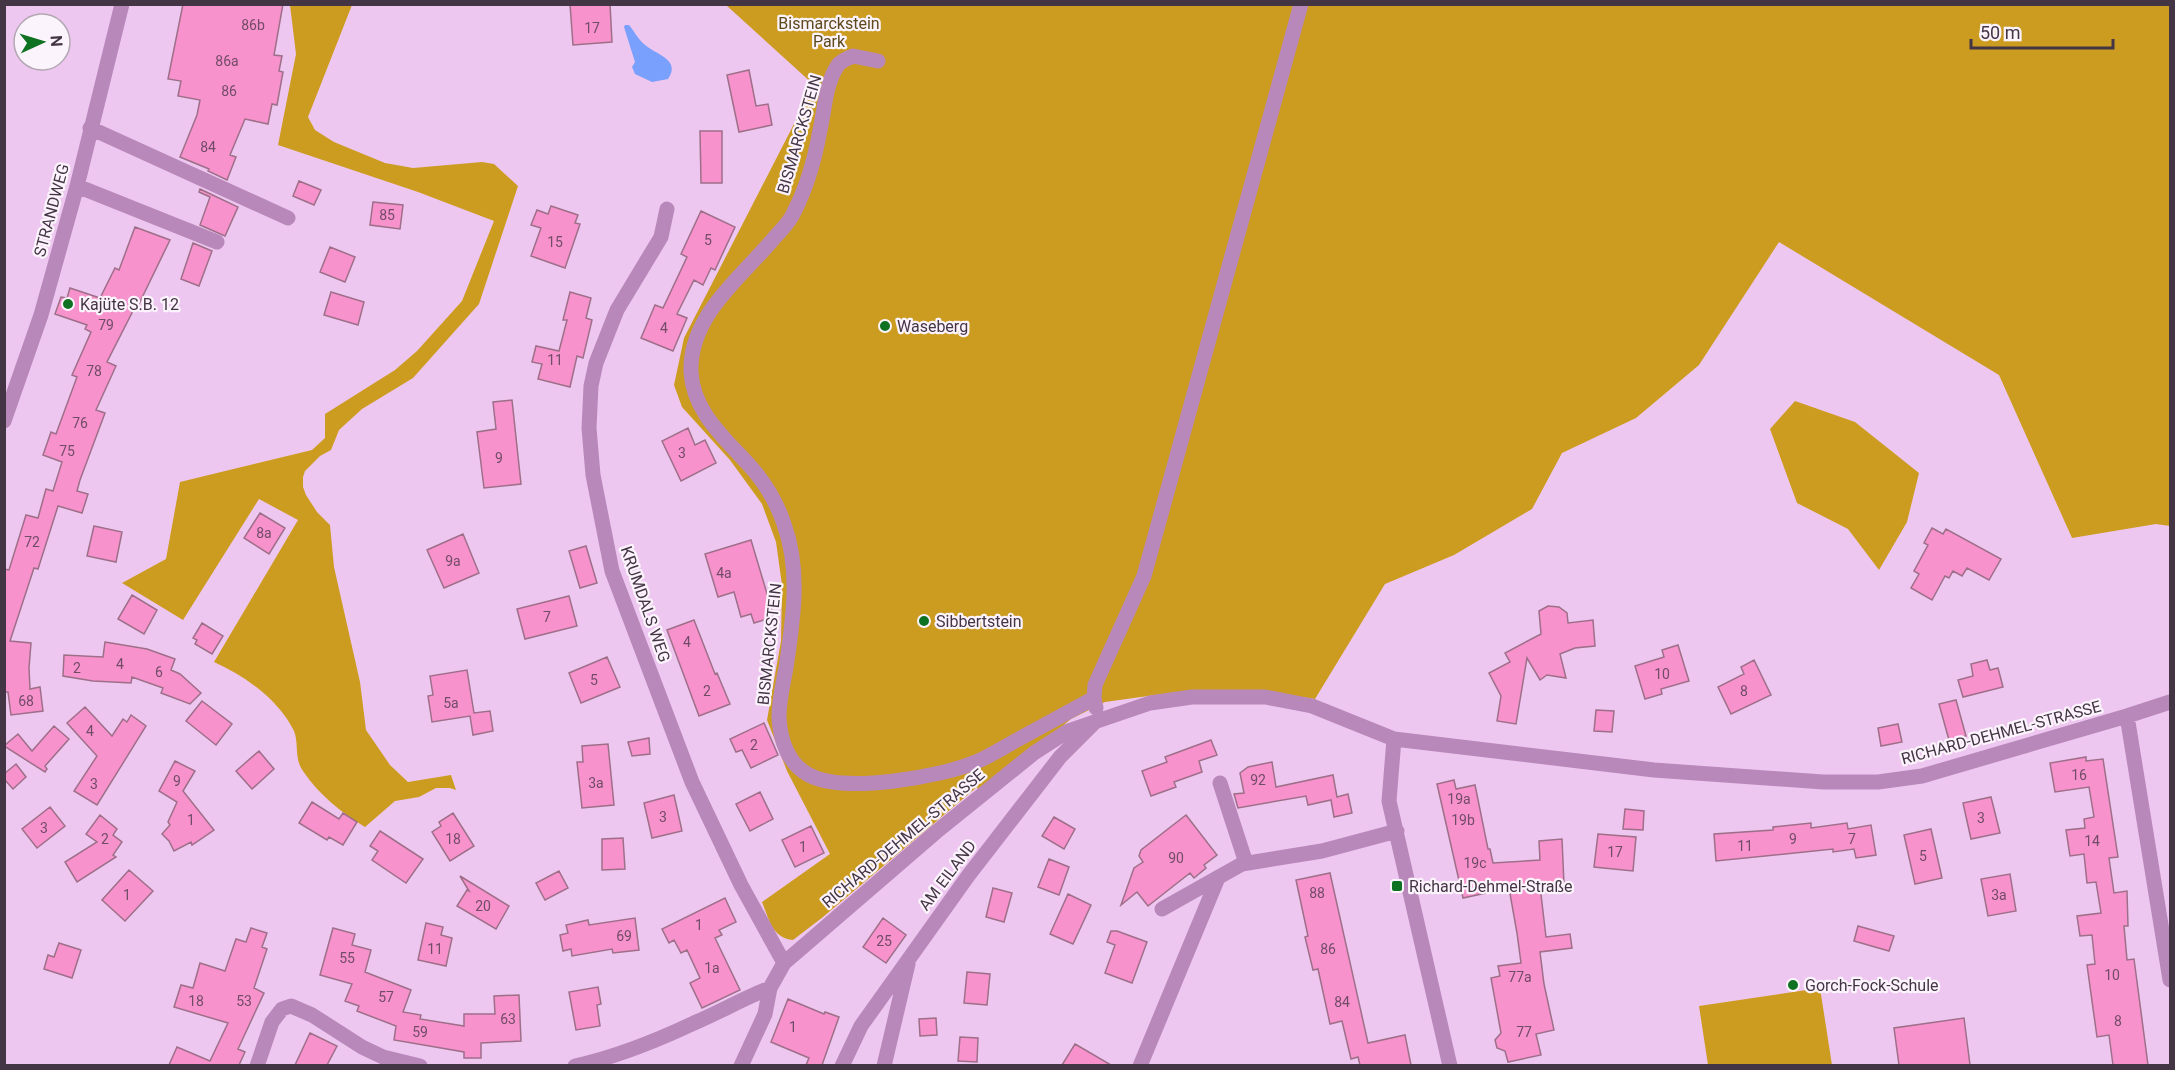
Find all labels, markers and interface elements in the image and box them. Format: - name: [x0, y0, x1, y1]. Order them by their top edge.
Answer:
- north arrow: [12, 12, 72, 72]
- scale bar: [1971, 12, 2114, 50]
- park label: Bismarckstein Park: [778, 14, 880, 51]
- house number: 86b: [241, 17, 265, 33]
- house number: 17: [584, 20, 600, 36]
- text: 50 m: [1980, 22, 2020, 43]
- text: N: [47, 35, 66, 47]
- house number: 86a: [215, 53, 239, 69]
- street label: BISMARCKSTEIN: [773, 73, 826, 196]
- house number: 86: [221, 83, 237, 99]
- house number: 84: [200, 139, 216, 155]
- street label: STRANDWEG: [30, 162, 73, 259]
- house number: 85: [379, 207, 395, 223]
- house number: 5: [704, 232, 712, 248]
- house number: 15: [547, 234, 563, 250]
- place label: Kajüte S.B. 12: [80, 295, 179, 314]
- marker: Kajüte S.B. 12: [61, 297, 75, 311]
- house number: 79: [98, 317, 114, 333]
- place label: Waseberg: [897, 317, 968, 336]
- marker: Waseberg: [878, 319, 892, 333]
- house number: 4: [660, 320, 668, 336]
- house number: 11: [547, 352, 563, 368]
- house number: 78: [86, 363, 102, 379]
- house number: 76: [72, 415, 88, 431]
- house number: 75: [59, 443, 75, 459]
- house number: 3: [678, 445, 686, 461]
- house number: 9: [495, 450, 503, 466]
- house number: 8a: [256, 525, 272, 541]
- house number: 72: [24, 534, 40, 550]
- street label: KRUMDALS WEG: [617, 544, 674, 665]
- house number: 9a: [445, 553, 461, 569]
- house number: 4a: [716, 565, 732, 581]
- street label: BISMARCKSTEIN: [754, 582, 785, 706]
- house number: 7: [543, 609, 551, 625]
- place label: Sibbertstein: [936, 612, 1022, 631]
- marker: Sibbertstein: [917, 614, 931, 628]
- house number: 4: [683, 634, 691, 650]
- house number: 4: [116, 656, 124, 672]
- house number: 2: [73, 660, 81, 676]
- house number: 6: [155, 664, 163, 680]
- house number: 10: [1654, 666, 1670, 682]
- house number: 5: [590, 672, 598, 688]
- house number: 2: [703, 683, 711, 699]
- house number: 8: [1740, 683, 1748, 699]
- house number: 68: [18, 693, 34, 709]
- house number: 5a: [443, 695, 459, 711]
- street label: RICHARD-DEHMEL-STRASSE: [1899, 697, 2103, 768]
- house number: 4: [86, 723, 94, 739]
- house number: 2: [750, 737, 758, 753]
- street label: RICHARD-DEHMEL-STRASSE: [818, 765, 988, 912]
- house number: 16: [2071, 767, 2087, 783]
- house number: 92: [1250, 772, 1266, 788]
- house number: 9: [173, 773, 181, 789]
- house number: 3a: [588, 775, 604, 791]
- house number: 3: [90, 776, 98, 792]
- house number: 19a: [1447, 791, 1471, 807]
- house number: 3: [659, 809, 667, 825]
- house number: 3: [1977, 810, 1985, 826]
- house number: 1: [187, 812, 195, 828]
- house number: 19b: [1451, 812, 1475, 828]
- house number: 3: [40, 820, 48, 836]
- house number: 2: [101, 831, 109, 847]
- house number: 18: [445, 831, 461, 847]
- house number: 9: [1789, 831, 1797, 847]
- house number: 7: [1848, 831, 1856, 847]
- house number: 14: [2084, 833, 2100, 849]
- street label: AM EILAND: [915, 836, 980, 914]
- house number: 11: [1737, 838, 1753, 854]
- house number: 1: [799, 839, 807, 855]
- house number: 17: [1607, 844, 1623, 860]
- house number: 5: [1919, 848, 1927, 864]
- house number: 90: [1168, 850, 1184, 866]
- house number: 19c: [1463, 855, 1487, 871]
- place label: Richard-Dehmel-Straße: [1409, 877, 1573, 896]
- marker: Richard-Dehmel-Straße: [1390, 879, 1404, 893]
- house number: 88: [1309, 885, 1325, 901]
- house number: 1: [123, 887, 131, 903]
- house number: 3a: [1991, 887, 2007, 903]
- house number: 20: [475, 898, 491, 914]
- house number: 1: [695, 917, 703, 933]
- house number: 69: [616, 928, 632, 944]
- house number: 25: [876, 933, 892, 949]
- house number: 11: [427, 941, 443, 957]
- house number: 86: [1320, 941, 1336, 957]
- house number: 55: [339, 950, 355, 966]
- house number: 1a: [704, 960, 720, 976]
- house number: 10: [2104, 967, 2120, 983]
- house number: 77a: [1508, 969, 1532, 985]
- place label: Gorch-Fock-Schule: [1805, 976, 1939, 995]
- marker: Gorch-Fock-Schule: [1786, 978, 1800, 992]
- house number: 57: [378, 989, 394, 1005]
- house number: 18: [188, 993, 204, 1009]
- house number: 53: [236, 993, 252, 1009]
- house number: 84: [1334, 994, 1350, 1010]
- house number: 63: [500, 1011, 516, 1027]
- house number: 8: [2114, 1013, 2122, 1029]
- house number: 1: [789, 1019, 797, 1035]
- house number: 59: [412, 1024, 428, 1040]
- house number: 77: [1516, 1024, 1532, 1040]

